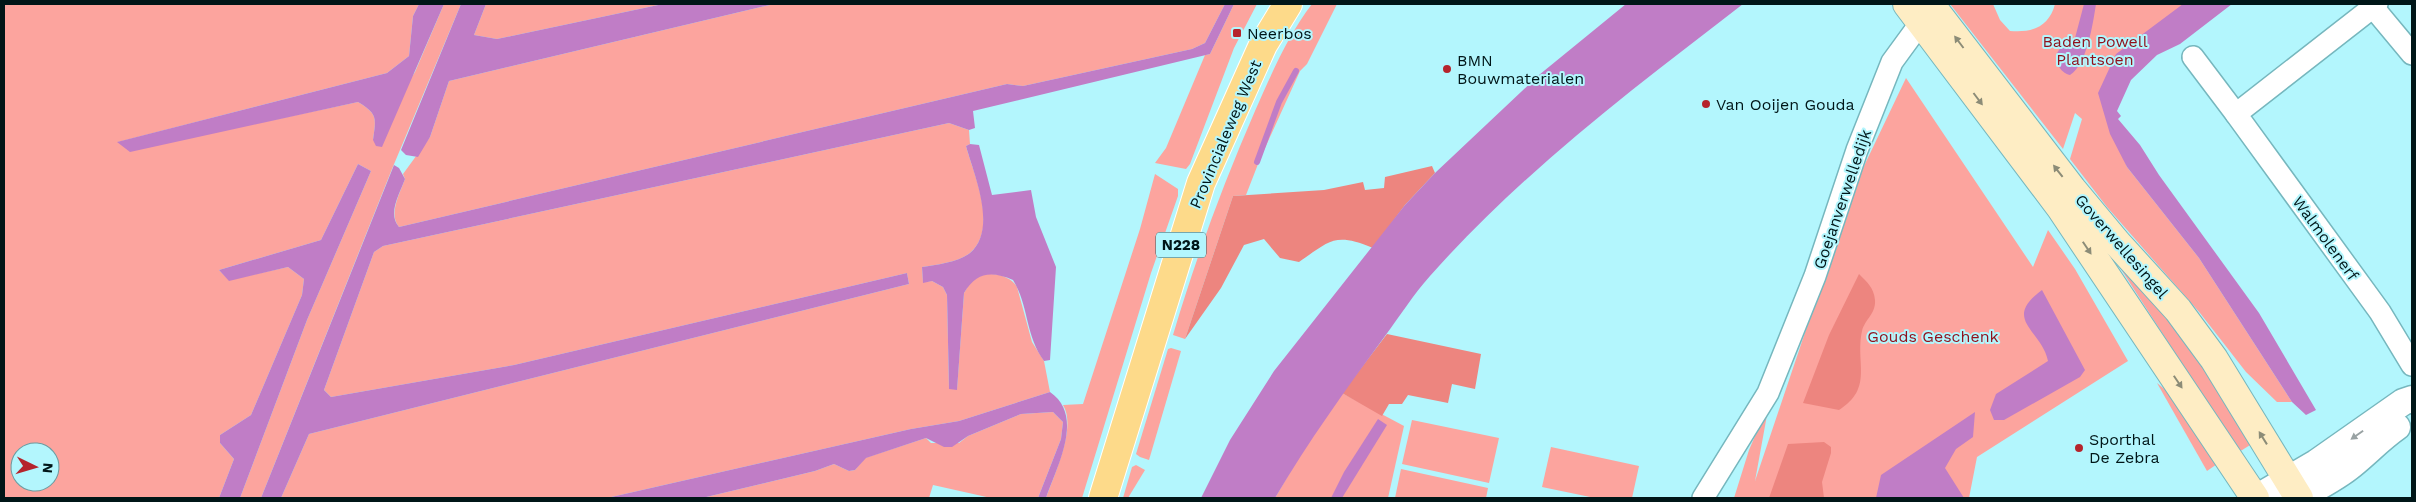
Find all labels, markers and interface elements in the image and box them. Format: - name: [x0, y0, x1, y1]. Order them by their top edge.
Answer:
- place label: Neerbos: [1247, 24, 1312, 43]
- marker: Neerbos: [1231, 27, 1243, 39]
- park label: Baden Powell Plantsoen: [2042, 32, 2148, 69]
- one-way arrow: [1954, 35, 1964, 49]
- place label: BMN Bouwmaterialen: [1457, 51, 1584, 88]
- street label: Provincialeweg West: [1186, 57, 1265, 211]
- marker: BMN Bouwmaterialen: [1441, 63, 1453, 75]
- one-way arrow: [1972, 92, 1983, 105]
- place label: Van Ooijen Gouda: [1716, 95, 1855, 114]
- marker: Van Ooijen Gouda: [1700, 98, 1712, 110]
- street label: Goejanverwelledijk: [1810, 127, 1875, 272]
- one-way arrow: [2052, 164, 2063, 177]
- street label: Goverwellesingel: [2071, 190, 2172, 302]
- street label: Walmolenerf: [2289, 192, 2363, 285]
- road number: N228: [1156, 232, 1206, 258]
- one-way arrow: [2082, 241, 2092, 254]
- park label: Gouds Geschenk: [1867, 327, 1999, 346]
- one-way arrow: [2173, 375, 2183, 389]
- place label: Sporthal De Zebra: [2089, 430, 2160, 467]
- one-way arrow: [2350, 430, 2364, 440]
- one-way arrow: [2258, 431, 2267, 444]
- north arrow: [10, 442, 60, 492]
- marker: Sporthal De Zebra: [2073, 442, 2085, 454]
- text: N: [40, 462, 56, 474]

